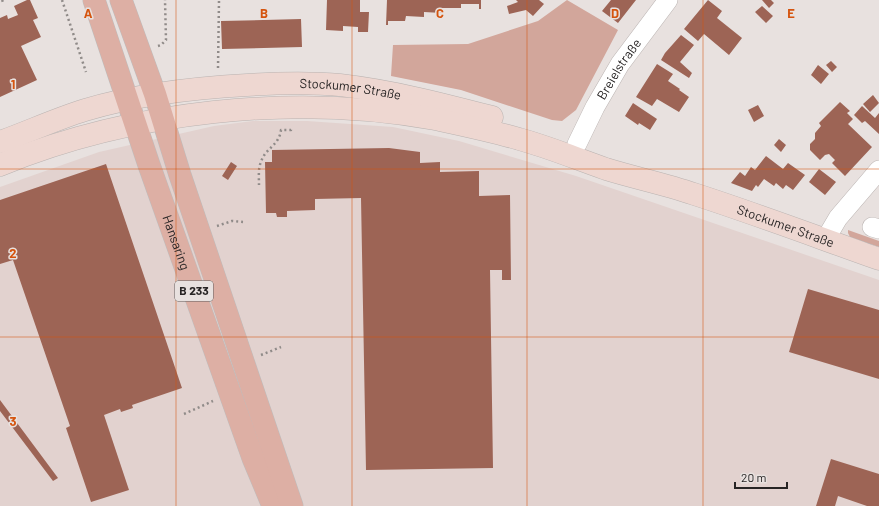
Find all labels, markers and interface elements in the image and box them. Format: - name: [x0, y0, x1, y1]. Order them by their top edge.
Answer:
- text: A: [84, 5, 93, 21]
- text: B: [260, 5, 268, 21]
- text: C: [436, 5, 444, 21]
- text: D: [611, 5, 619, 21]
- text: E: [787, 5, 795, 21]
- street label: Breielstraße: [593, 35, 644, 102]
- street label: Stockumer Straße: [300, 75, 403, 103]
- text: 1: [11, 76, 15, 92]
- street label: Stockumer Straße: [735, 201, 837, 250]
- street label: Hansaring: [159, 213, 194, 272]
- text: 2: [9, 245, 17, 261]
- road number: B 233: [175, 281, 213, 301]
- text: 3: [9, 413, 17, 429]
- scale bar: [735, 464, 787, 490]
- text: 20 m: [741, 470, 767, 484]

